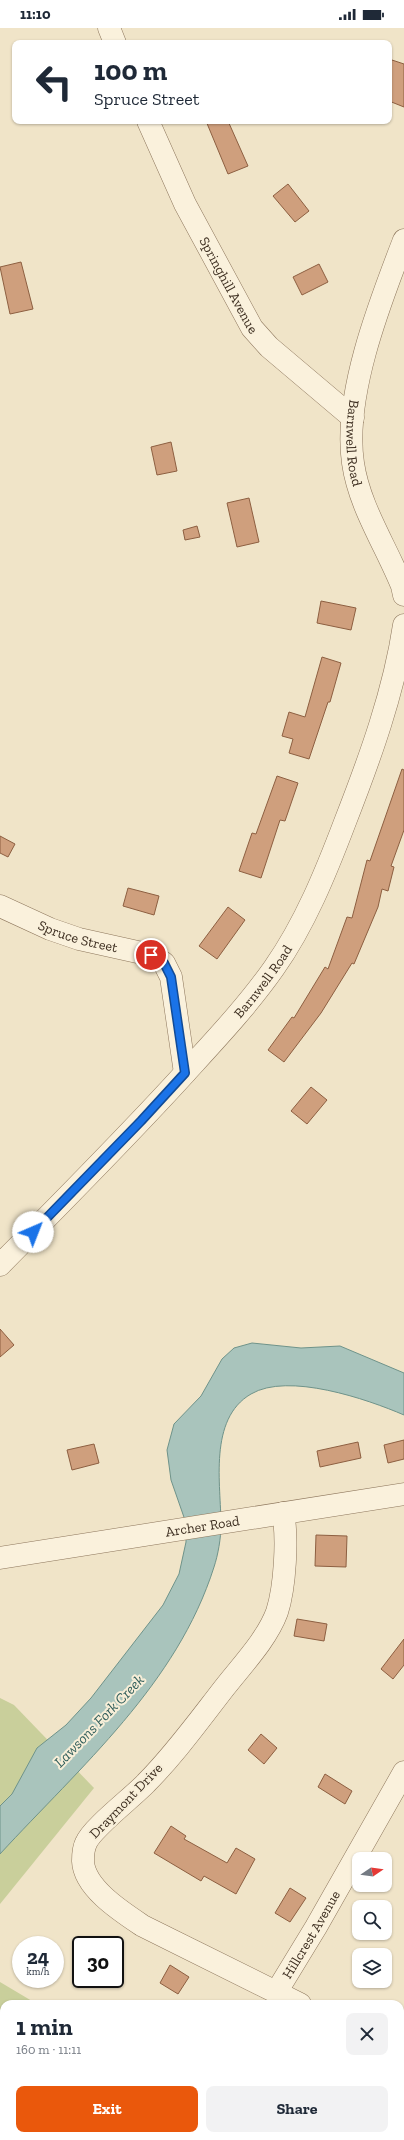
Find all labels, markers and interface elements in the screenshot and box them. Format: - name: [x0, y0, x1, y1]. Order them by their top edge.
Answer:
- text: 11:10: [20, 5, 51, 23]
- text: 100 m: [94, 54, 167, 87]
- icon: left: [28, 56, 80, 108]
- text: Spruce Street: [94, 88, 199, 110]
- street label: Springhill Avenue: [196, 234, 262, 338]
- street label: Barnwell Road: [343, 399, 366, 488]
- street label: Spruce Street: [35, 916, 120, 956]
- pin: [134, 938, 168, 972]
- street label: Barnwell Road: [230, 941, 296, 1021]
- icon: arrive: [140, 944, 162, 966]
- position arrow: [12, 1211, 54, 1253]
- street label: Archer Road: [164, 1512, 241, 1540]
- water label: Lawsons Fork Creek: [50, 1671, 148, 1771]
- street label: Draymont Drive: [86, 1760, 166, 1842]
- north arrow: [352, 1852, 392, 1892]
- map controls: [352, 1852, 392, 1988]
- street label: Hillcrest Avenue: [278, 1887, 344, 1982]
- button: search: [352, 1900, 392, 1940]
- speed limit sign: 30: [72, 1936, 124, 1988]
- text: 24: [27, 1945, 49, 1969]
- button: layers: [352, 1948, 392, 1988]
- text: km/h: [27, 1966, 49, 1978]
- text: 1 min: [16, 2012, 73, 2041]
- button: close: [346, 2013, 388, 2055]
- text: 160 m · 11:11: [16, 2042, 81, 2057]
- button: Exit: [16, 2086, 198, 2132]
- button: Share: [206, 2086, 388, 2132]

